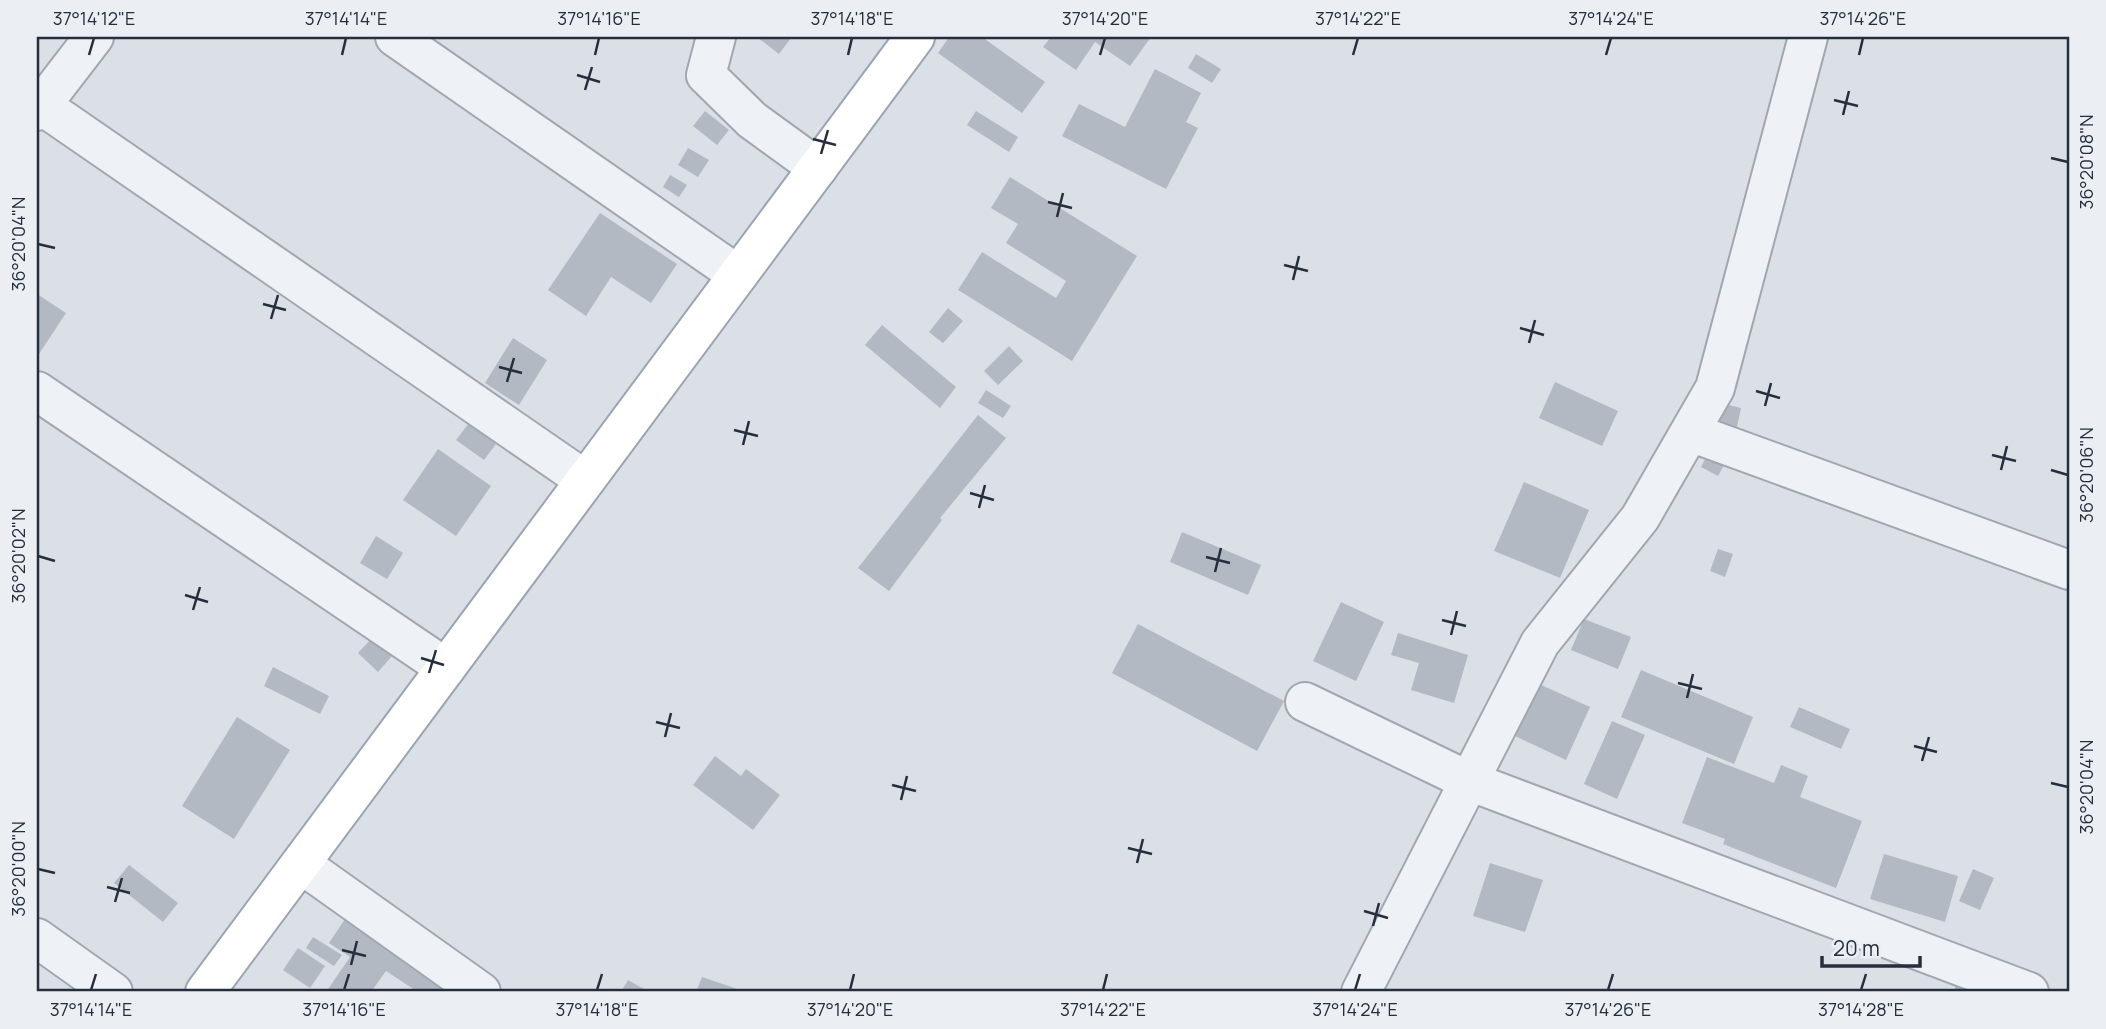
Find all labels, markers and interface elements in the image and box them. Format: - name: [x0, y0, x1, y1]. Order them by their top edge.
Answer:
- text: 37°14'12"E: [53, 6, 135, 30]
- text: 37°14'14"E: [305, 6, 387, 30]
- text: 37°14'16"E: [557, 6, 641, 30]
- text: 37°14'18"E: [811, 6, 893, 30]
- text: 37°14'20"E: [1062, 6, 1148, 30]
- text: 37°14'22"E: [1315, 6, 1401, 30]
- text: 37°14'24"E: [1568, 6, 1654, 30]
- text: 37°14'26"E: [1820, 6, 1906, 30]
- text: 36°20'08"N: [2074, 114, 2098, 210]
- text: 36°20'04"N: [6, 197, 30, 291]
- text: 36°20'06"N: [2074, 427, 2098, 523]
- text: 36°20'02"N: [6, 509, 30, 603]
- text: 36°20'04"N: [2074, 740, 2098, 834]
- text: 36°20'00"N: [6, 821, 30, 917]
- scale bar: [1822, 924, 1920, 968]
- text: 20 m: [1833, 934, 1880, 962]
- text: 37°14'14"E: [50, 997, 132, 1021]
- text: 37°14'16"E: [302, 997, 386, 1021]
- text: 37°14'18"E: [556, 997, 638, 1021]
- text: 37°14'20"E: [807, 997, 893, 1021]
- text: 37°14'22"E: [1060, 997, 1146, 1021]
- text: 37°14'24"E: [1312, 997, 1398, 1021]
- text: 37°14'26"E: [1565, 997, 1651, 1021]
- text: 37°14'28"E: [1818, 997, 1904, 1021]

